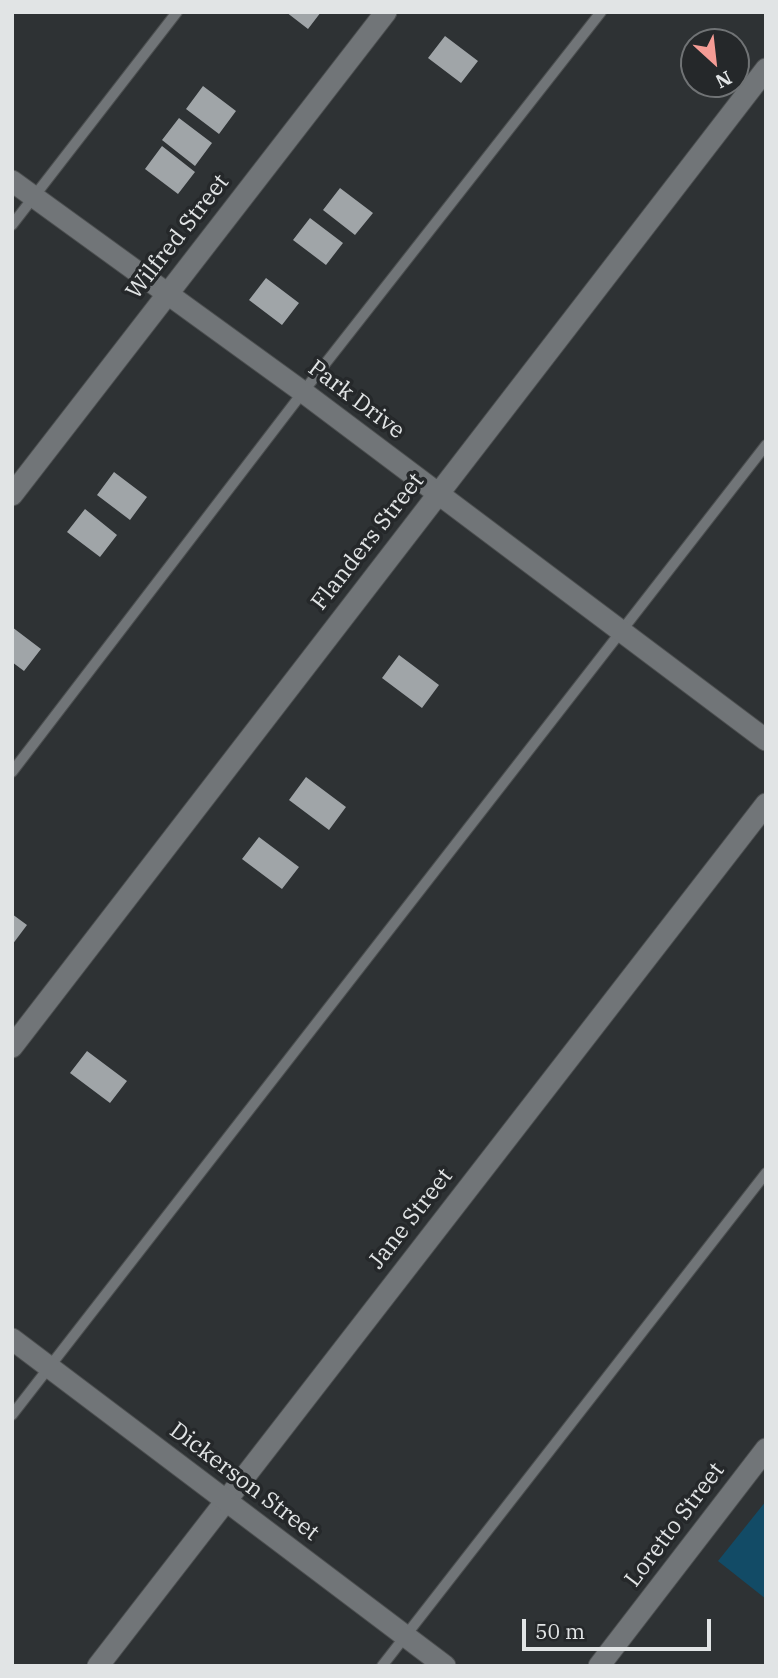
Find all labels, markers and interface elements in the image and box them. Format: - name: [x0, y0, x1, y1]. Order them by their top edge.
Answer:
- north arrow: [680, 28, 750, 98]
- text: N: [711, 66, 736, 94]
- street label: Wilfred Street: [121, 169, 235, 305]
- street label: Park Drive: [302, 355, 410, 445]
- street label: Flanders Street: [306, 468, 430, 616]
- street label: Jane Street: [363, 1163, 459, 1275]
- street label: Dickerson Street: [164, 1417, 324, 1547]
- street label: Loretto Street: [619, 1458, 731, 1592]
- scale bar: [526, 1604, 715, 1648]
- text: 50 m: [535, 1617, 585, 1645]

